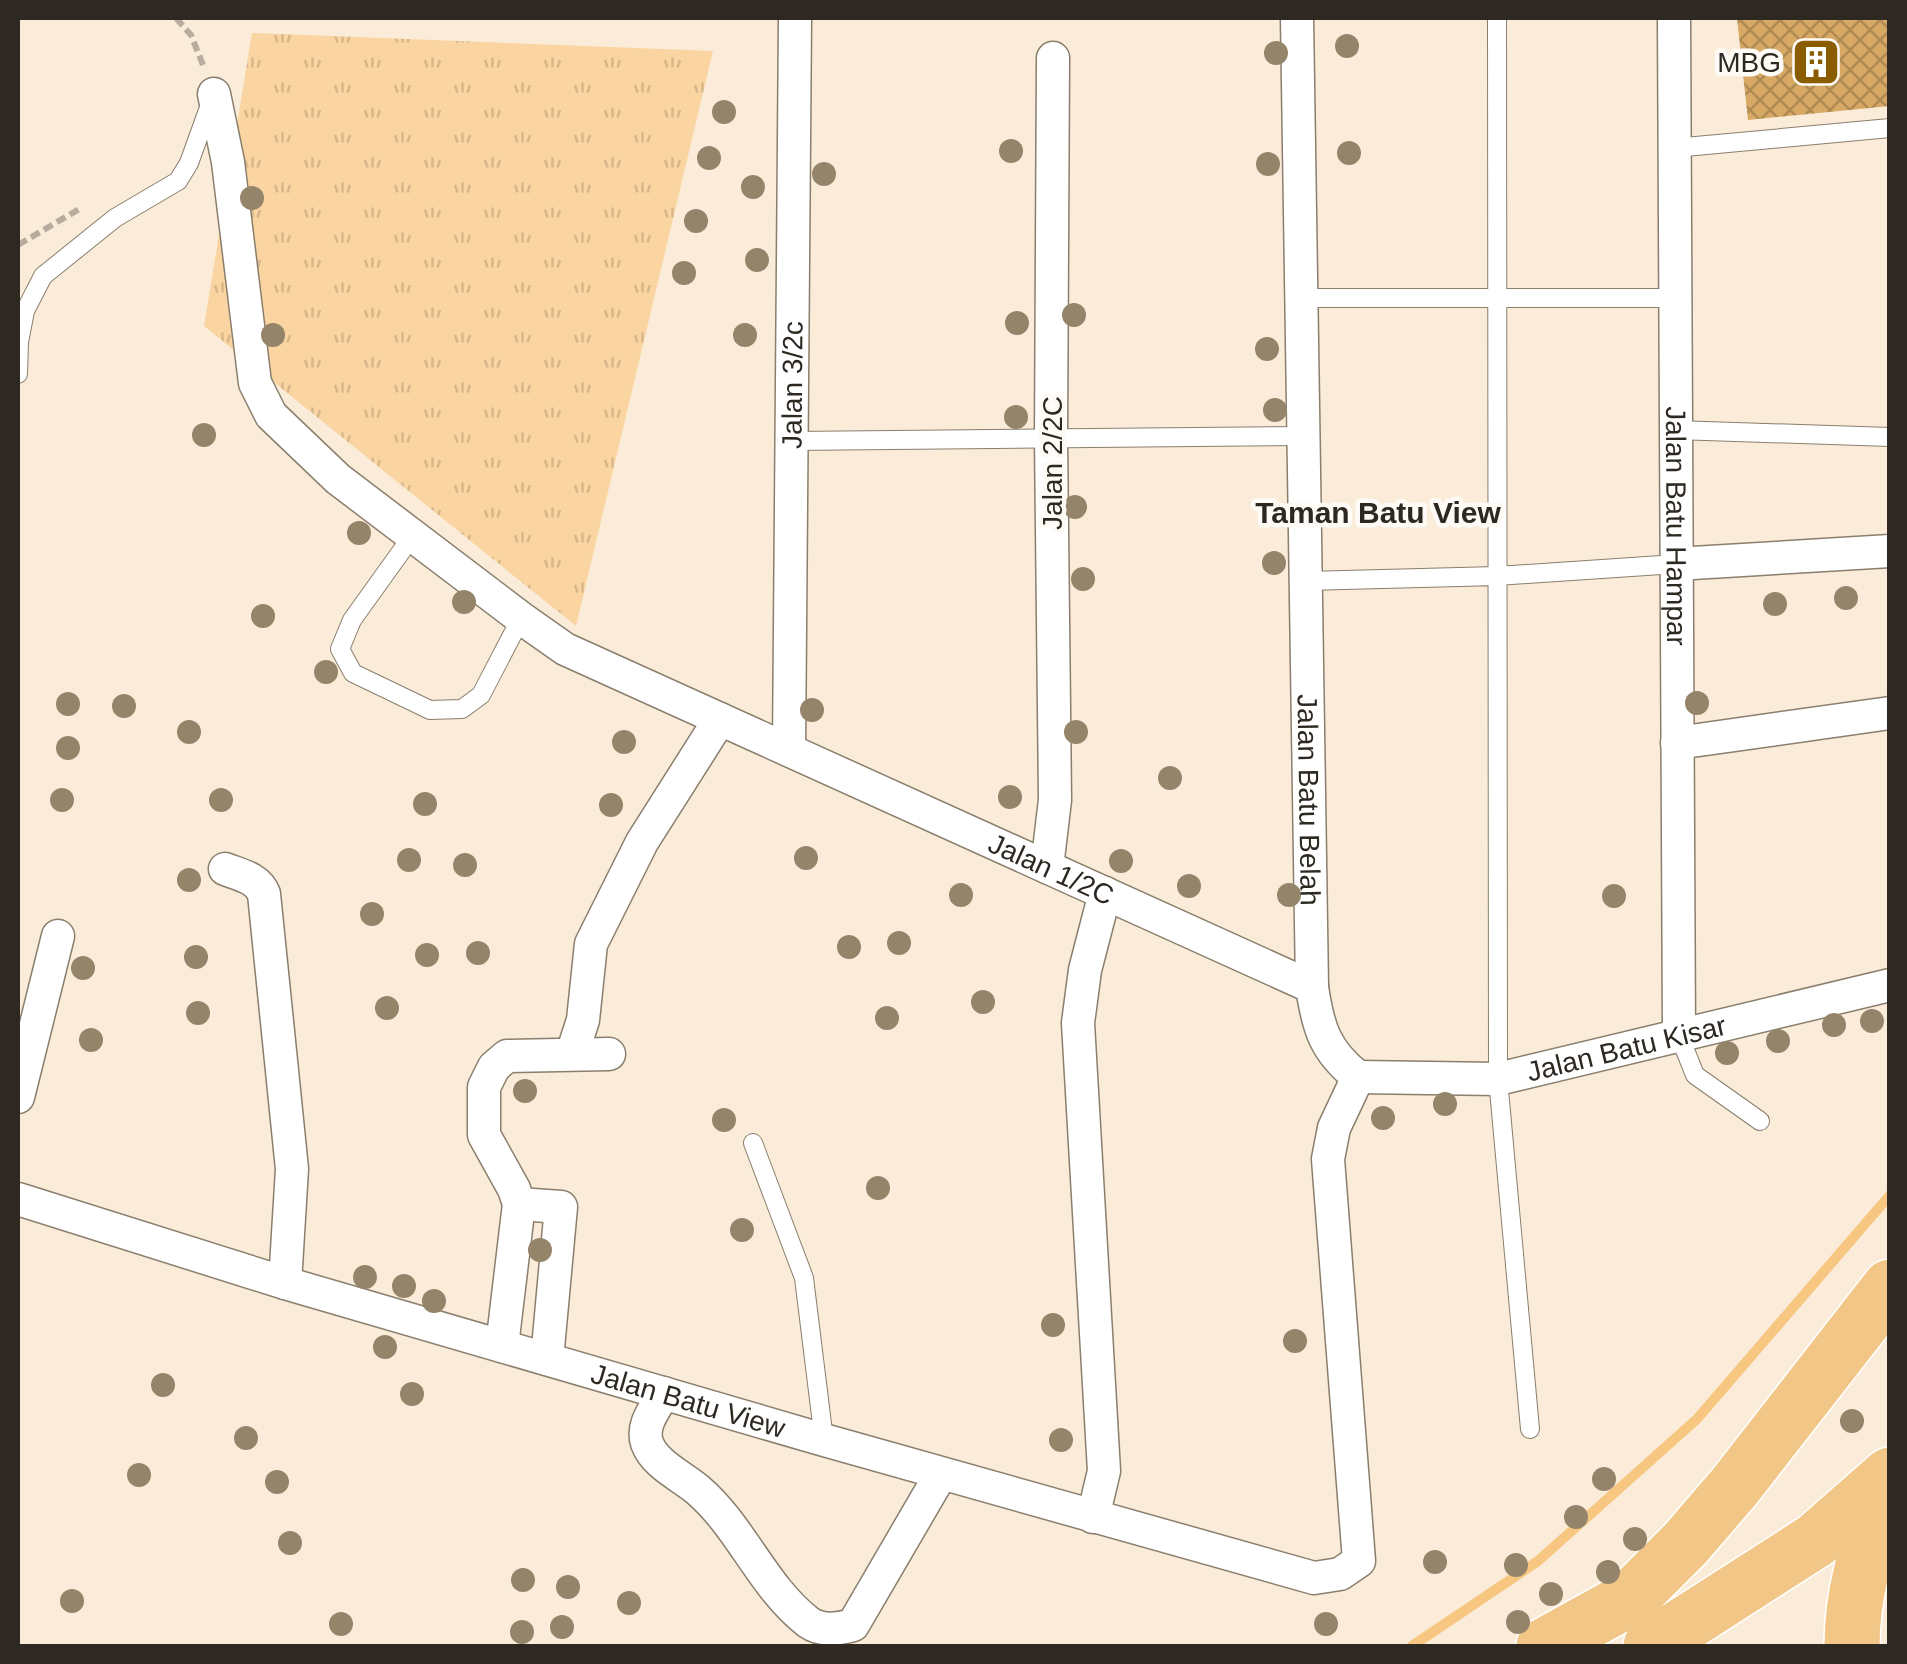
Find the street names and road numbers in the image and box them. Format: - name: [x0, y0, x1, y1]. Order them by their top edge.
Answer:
- street label: Jalan 3/2c: [776, 321, 808, 449]
- street label: Jalan 2/2C: [1037, 396, 1068, 530]
- street label: Jalan Batu Hampar: [1660, 406, 1693, 646]
- street label: Jalan Batu Belah: [1292, 694, 1326, 906]
- street label: Jalan 1/2C: [984, 827, 1119, 911]
- street label: Jalan Batu Kisar: [1524, 1009, 1729, 1087]
- street label: Jalan Batu View: [588, 1358, 790, 1444]

